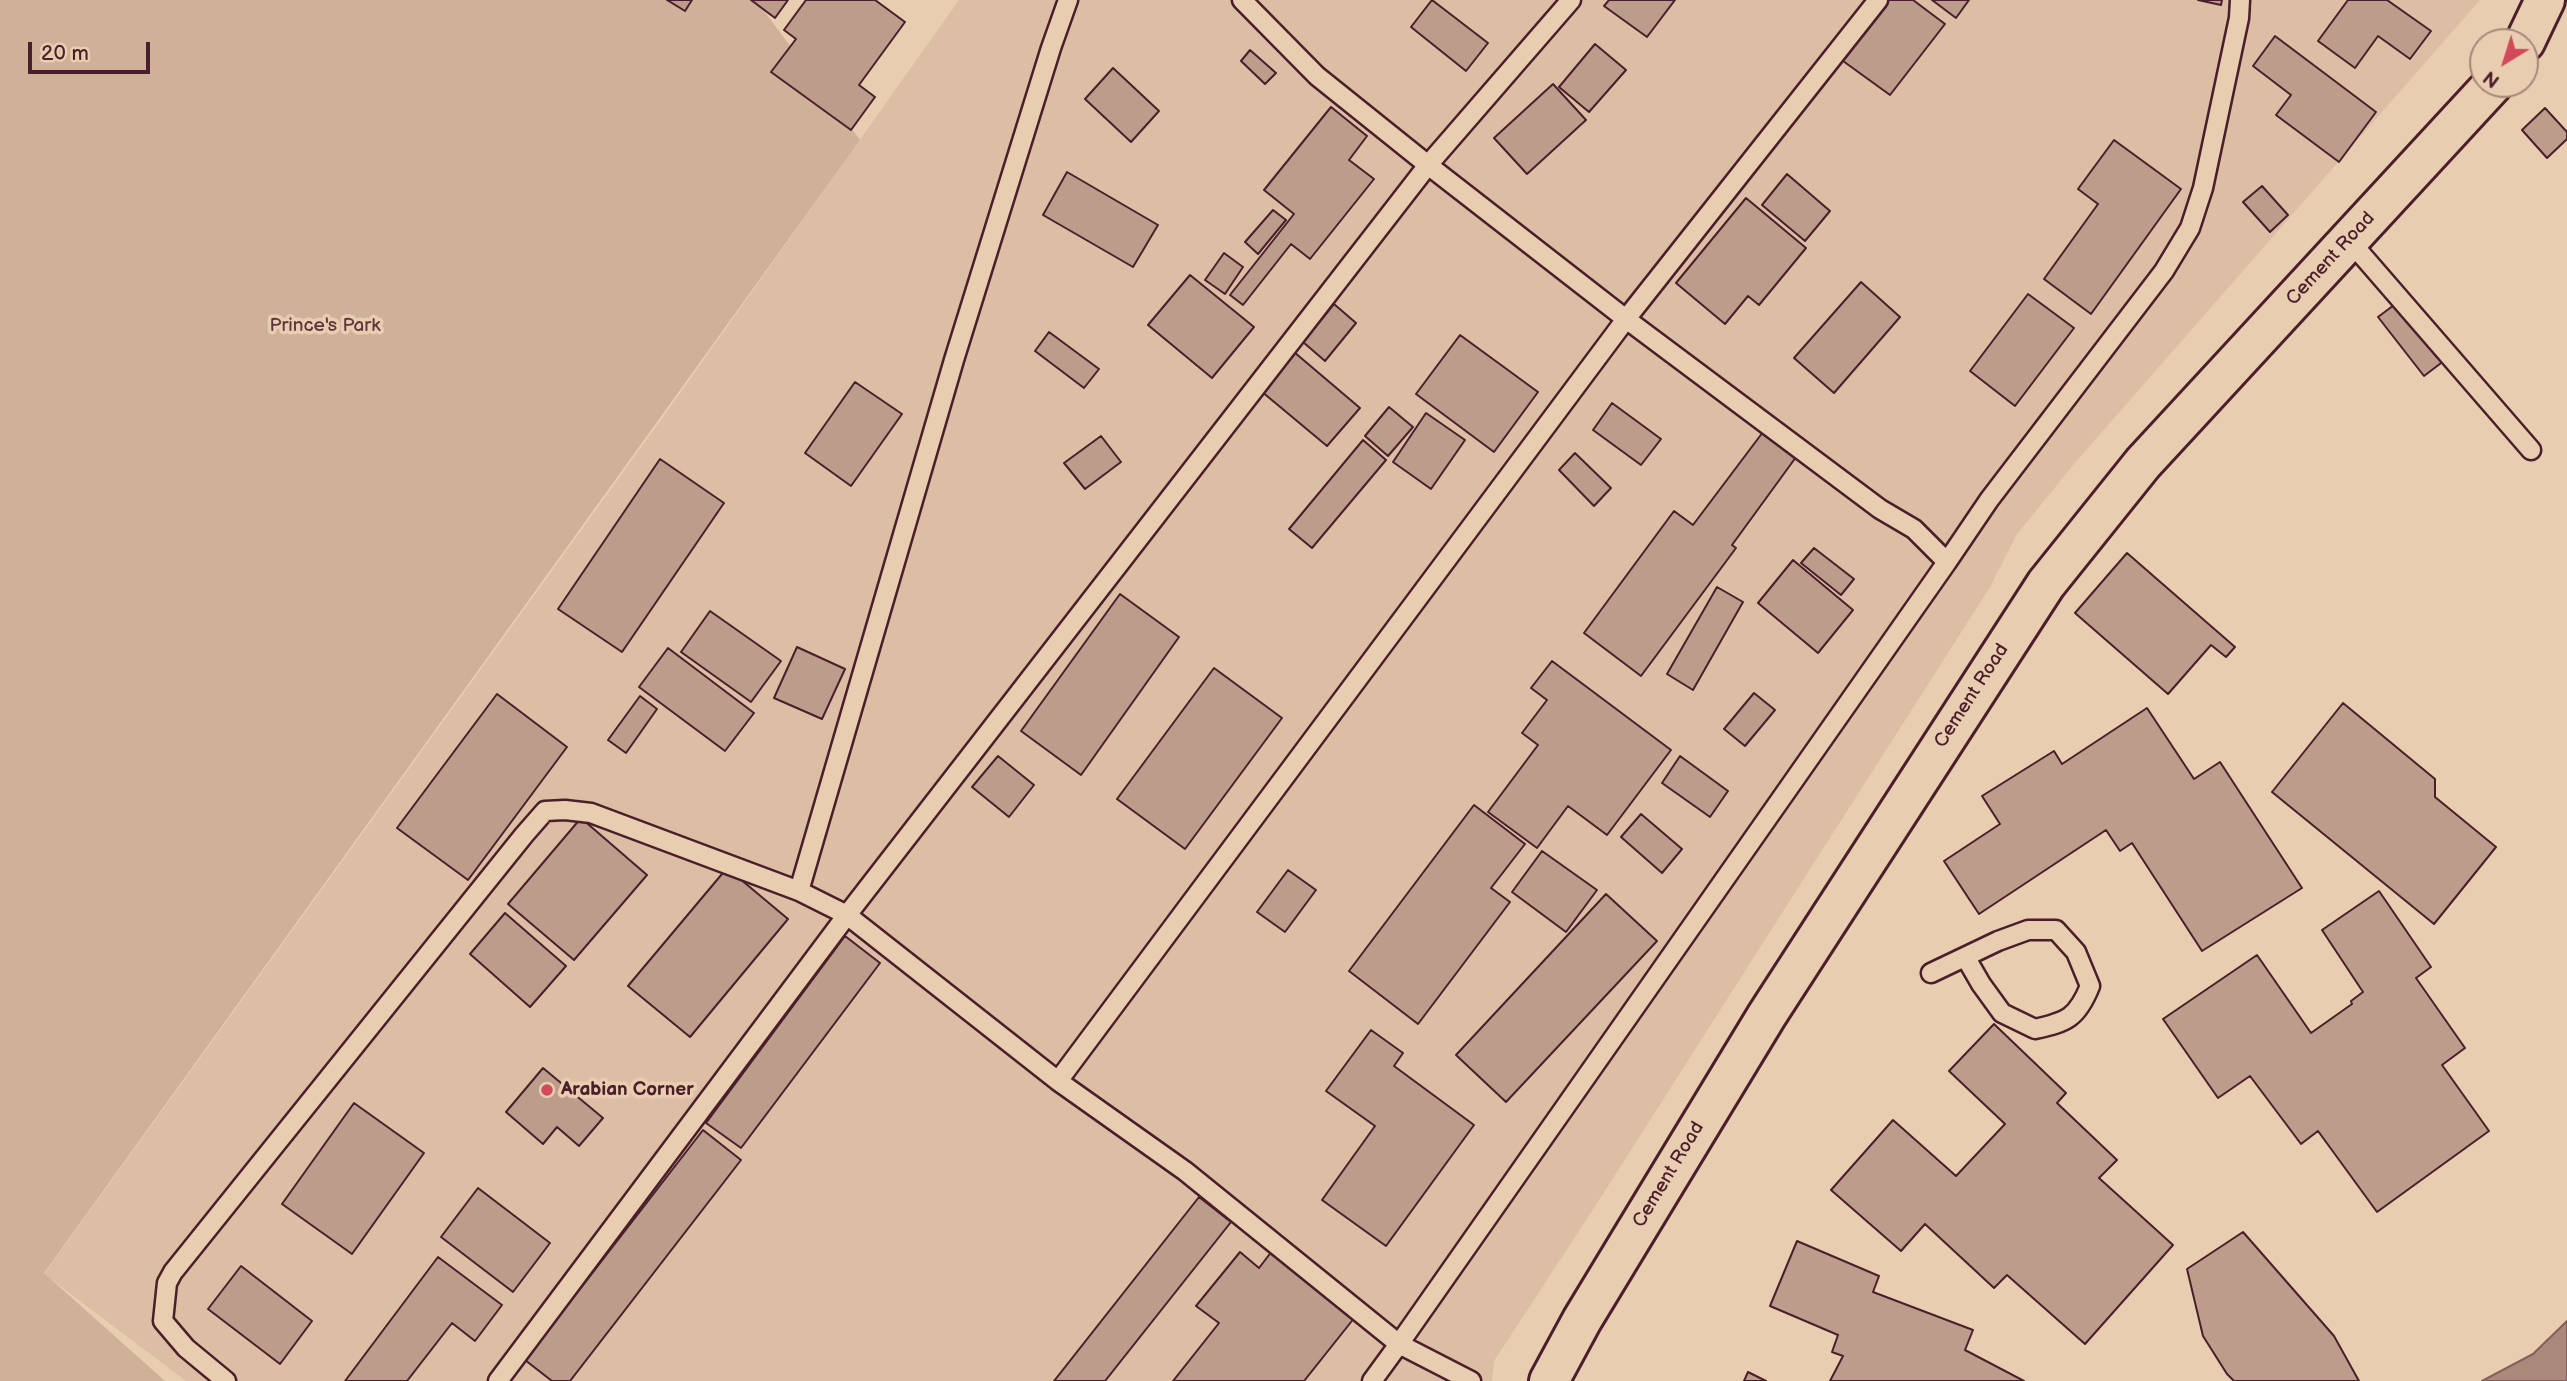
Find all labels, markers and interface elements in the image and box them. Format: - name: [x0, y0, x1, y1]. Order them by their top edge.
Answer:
- scale bar: [32, 28, 154, 72]
- north arrow: [2469, 28, 2539, 98]
- text: 20 m: [41, 41, 89, 66]
- text: N: [2479, 65, 2505, 92]
- street label: Cement Road: [2282, 208, 2380, 310]
- park label: Prince's Park: [270, 315, 380, 337]
- street label: Cement Road: [1930, 640, 2014, 752]
- place label: Arabian Corner: [561, 1079, 694, 1101]
- marker: Arabian Corner: [539, 1082, 555, 1098]
- street label: Cement Road: [1628, 1118, 1710, 1232]

